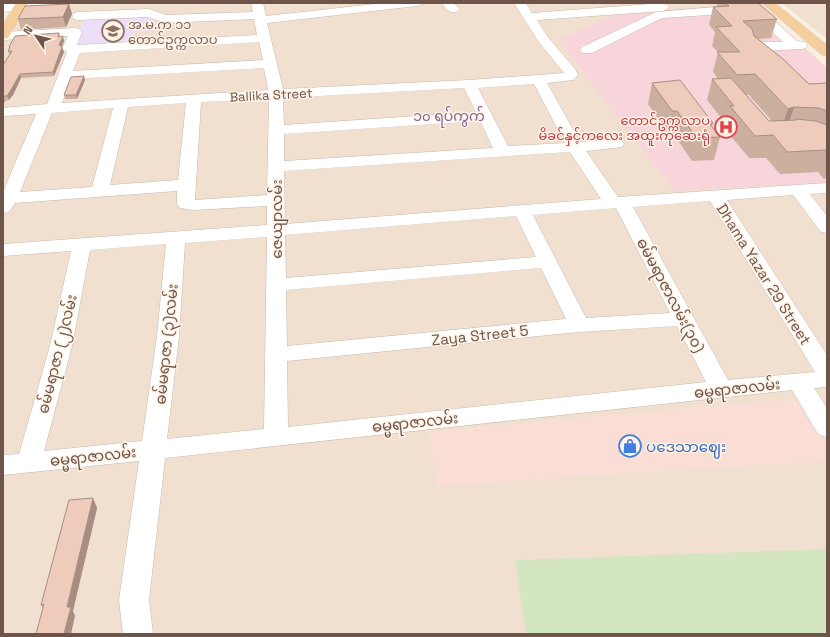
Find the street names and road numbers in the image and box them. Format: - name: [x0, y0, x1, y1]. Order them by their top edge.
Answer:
- street label: Ballika Street: [229, 84, 313, 106]
- street label: ဇေယျာလမ်း: [267, 179, 289, 259]
- street label: Dhama Yazar 29 Street: [713, 200, 815, 348]
- street label: ဓမ်မရာဇာလမ်း(၃၀): [630, 234, 709, 357]
- street label: ဓမ်မရာဇာ (၃)လမ်း: [150, 283, 185, 406]
- street label: ဓမ်မရာဇာ (၂)လမ်း: [33, 292, 84, 416]
- street label: Zaya Street 5: [431, 320, 529, 350]
- street label: ဓမ္မရာဇာလမ်း: [693, 374, 781, 405]
- street label: ဓမ္မရာဇာလမ်း: [371, 408, 459, 439]
- street label: ဓမ္မရာဇာလမ်း: [49, 442, 137, 473]

